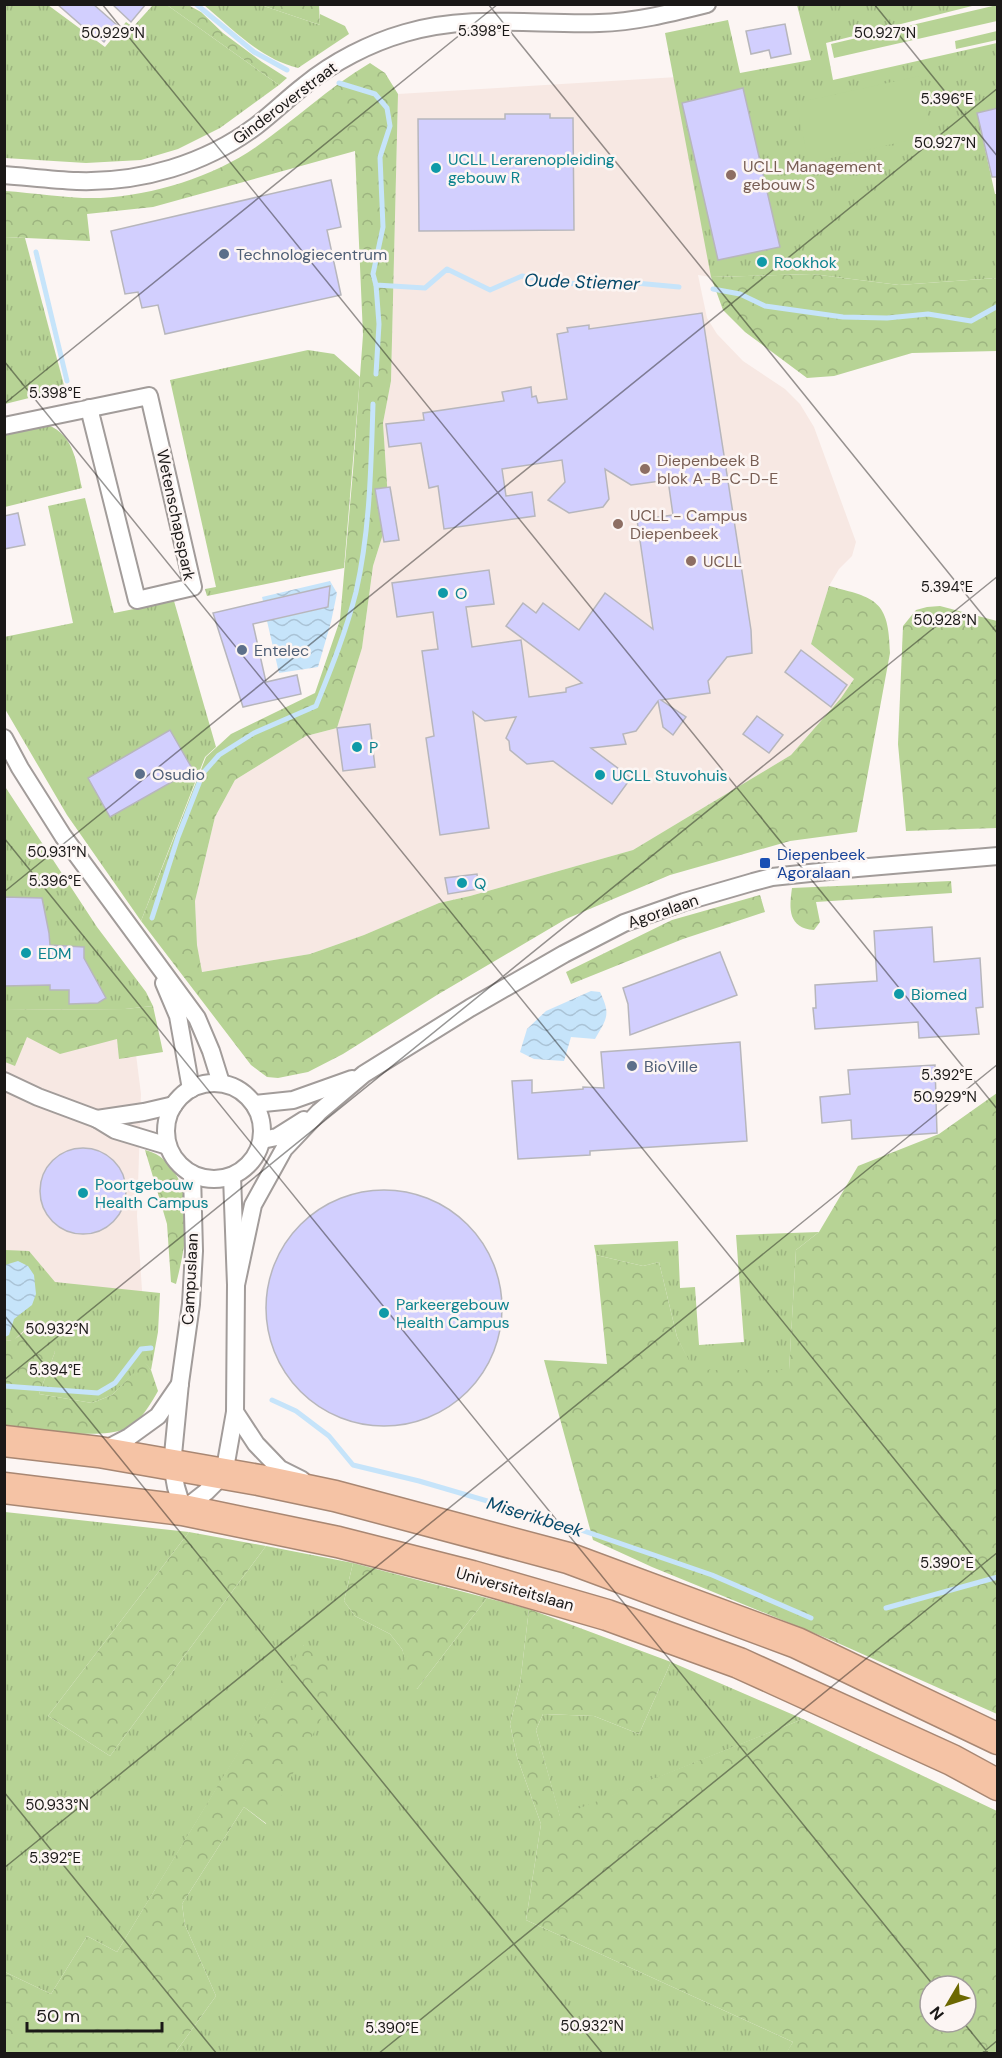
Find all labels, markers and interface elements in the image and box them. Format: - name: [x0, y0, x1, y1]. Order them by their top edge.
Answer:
- text: 5.398°E: [458, 21, 510, 41]
- text: 50.929°N: [81, 23, 145, 43]
- text: 50.927°N: [854, 23, 916, 43]
- street label: Ginderoverstraat: [229, 57, 341, 149]
- text: 5.396°E: [920, 89, 974, 109]
- text: 50.927°N: [914, 133, 976, 153]
- place label: UCLL Lerarenopleiding gebouw R: [448, 149, 615, 188]
- place label: UCLL Management gebouw S: [743, 156, 883, 195]
- marker: UCLL Lerarenopleiding gebouw R: [429, 161, 443, 175]
- marker: UCLL Management gebouw S: [724, 168, 738, 182]
- place label: Technologiecentrum: [236, 244, 387, 265]
- marker: Technologiecentrum: [217, 247, 231, 261]
- place label: Rookhok: [774, 252, 837, 273]
- marker: Rookhok: [755, 255, 769, 269]
- water label: Oude Stiemer: [524, 268, 642, 296]
- text: 5.398°E: [29, 383, 81, 403]
- street label: Wetenschapspark: [152, 447, 200, 583]
- place label: Diepenbeek B blok A-B-C-D-E: [657, 450, 778, 489]
- marker: Diepenbeek B blok A-B-C-D-E: [638, 462, 652, 476]
- place label: UCLL - Campus Diepenbeek: [630, 505, 748, 544]
- marker: UCLL - Campus Diepenbeek: [611, 517, 625, 531]
- place label: UCLL: [703, 551, 742, 572]
- marker: UCLL: [684, 554, 698, 568]
- text: 5.394°E: [921, 577, 973, 597]
- place label: O: [455, 583, 467, 604]
- marker: O: [436, 586, 450, 600]
- text: 50.928°N: [913, 610, 977, 630]
- place label: Entelec: [254, 640, 309, 661]
- marker: Entelec: [235, 643, 249, 657]
- place label: P: [369, 737, 378, 758]
- marker: P: [350, 740, 364, 754]
- place label: Osudio: [152, 764, 205, 785]
- place label: UCLL Stuvohuis: [612, 765, 728, 786]
- marker: Osudio: [133, 767, 147, 781]
- marker: UCLL Stuvohuis: [593, 768, 607, 782]
- text: 50.931°N: [27, 842, 87, 862]
- place label: Diepenbeek Agoralaan: [777, 844, 865, 883]
- marker: Diepenbeek Agoralaan: [758, 856, 772, 870]
- text: 5.396°E: [28, 871, 82, 891]
- place label: Q: [474, 873, 486, 894]
- marker: Q: [455, 876, 469, 890]
- street label: Agoralaan: [625, 889, 701, 933]
- place label: EDM: [38, 943, 72, 964]
- marker: EDM: [19, 946, 33, 960]
- place label: Biomed: [911, 984, 967, 1005]
- marker: Biomed: [892, 987, 906, 1001]
- place label: BioVille: [644, 1056, 698, 1077]
- marker: BioVille: [625, 1059, 639, 1073]
- text: 5.392°E: [921, 1065, 973, 1085]
- text: 50.929°N: [913, 1087, 977, 1107]
- place label: Poortgebouw Health Campus: [95, 1174, 209, 1213]
- marker: Poortgebouw Health Campus: [76, 1186, 90, 1200]
- street label: Campuslaan: [177, 1233, 203, 1325]
- place label: Parkeergebouw Health Campus: [396, 1294, 510, 1333]
- marker: Parkeergebouw Health Campus: [377, 1306, 391, 1320]
- text: 50.932°N: [25, 1319, 89, 1339]
- text: 5.394°E: [29, 1360, 81, 1380]
- water label: Miserikbeek: [484, 1491, 587, 1543]
- text: 5.390°E: [920, 1553, 974, 1573]
- street label: Universiteitslaan: [454, 1562, 576, 1616]
- text: 50.933°N: [25, 1795, 89, 1815]
- text: 5.392°E: [29, 1848, 81, 1868]
- north arrow: [918, 1974, 978, 2034]
- scale bar: [27, 1995, 162, 2033]
- text: N: [925, 2002, 949, 2024]
- text: 50 m: [36, 2004, 80, 2028]
- text: 50.932°N: [560, 2016, 624, 2036]
- text: 5.390°E: [365, 2018, 419, 2038]

